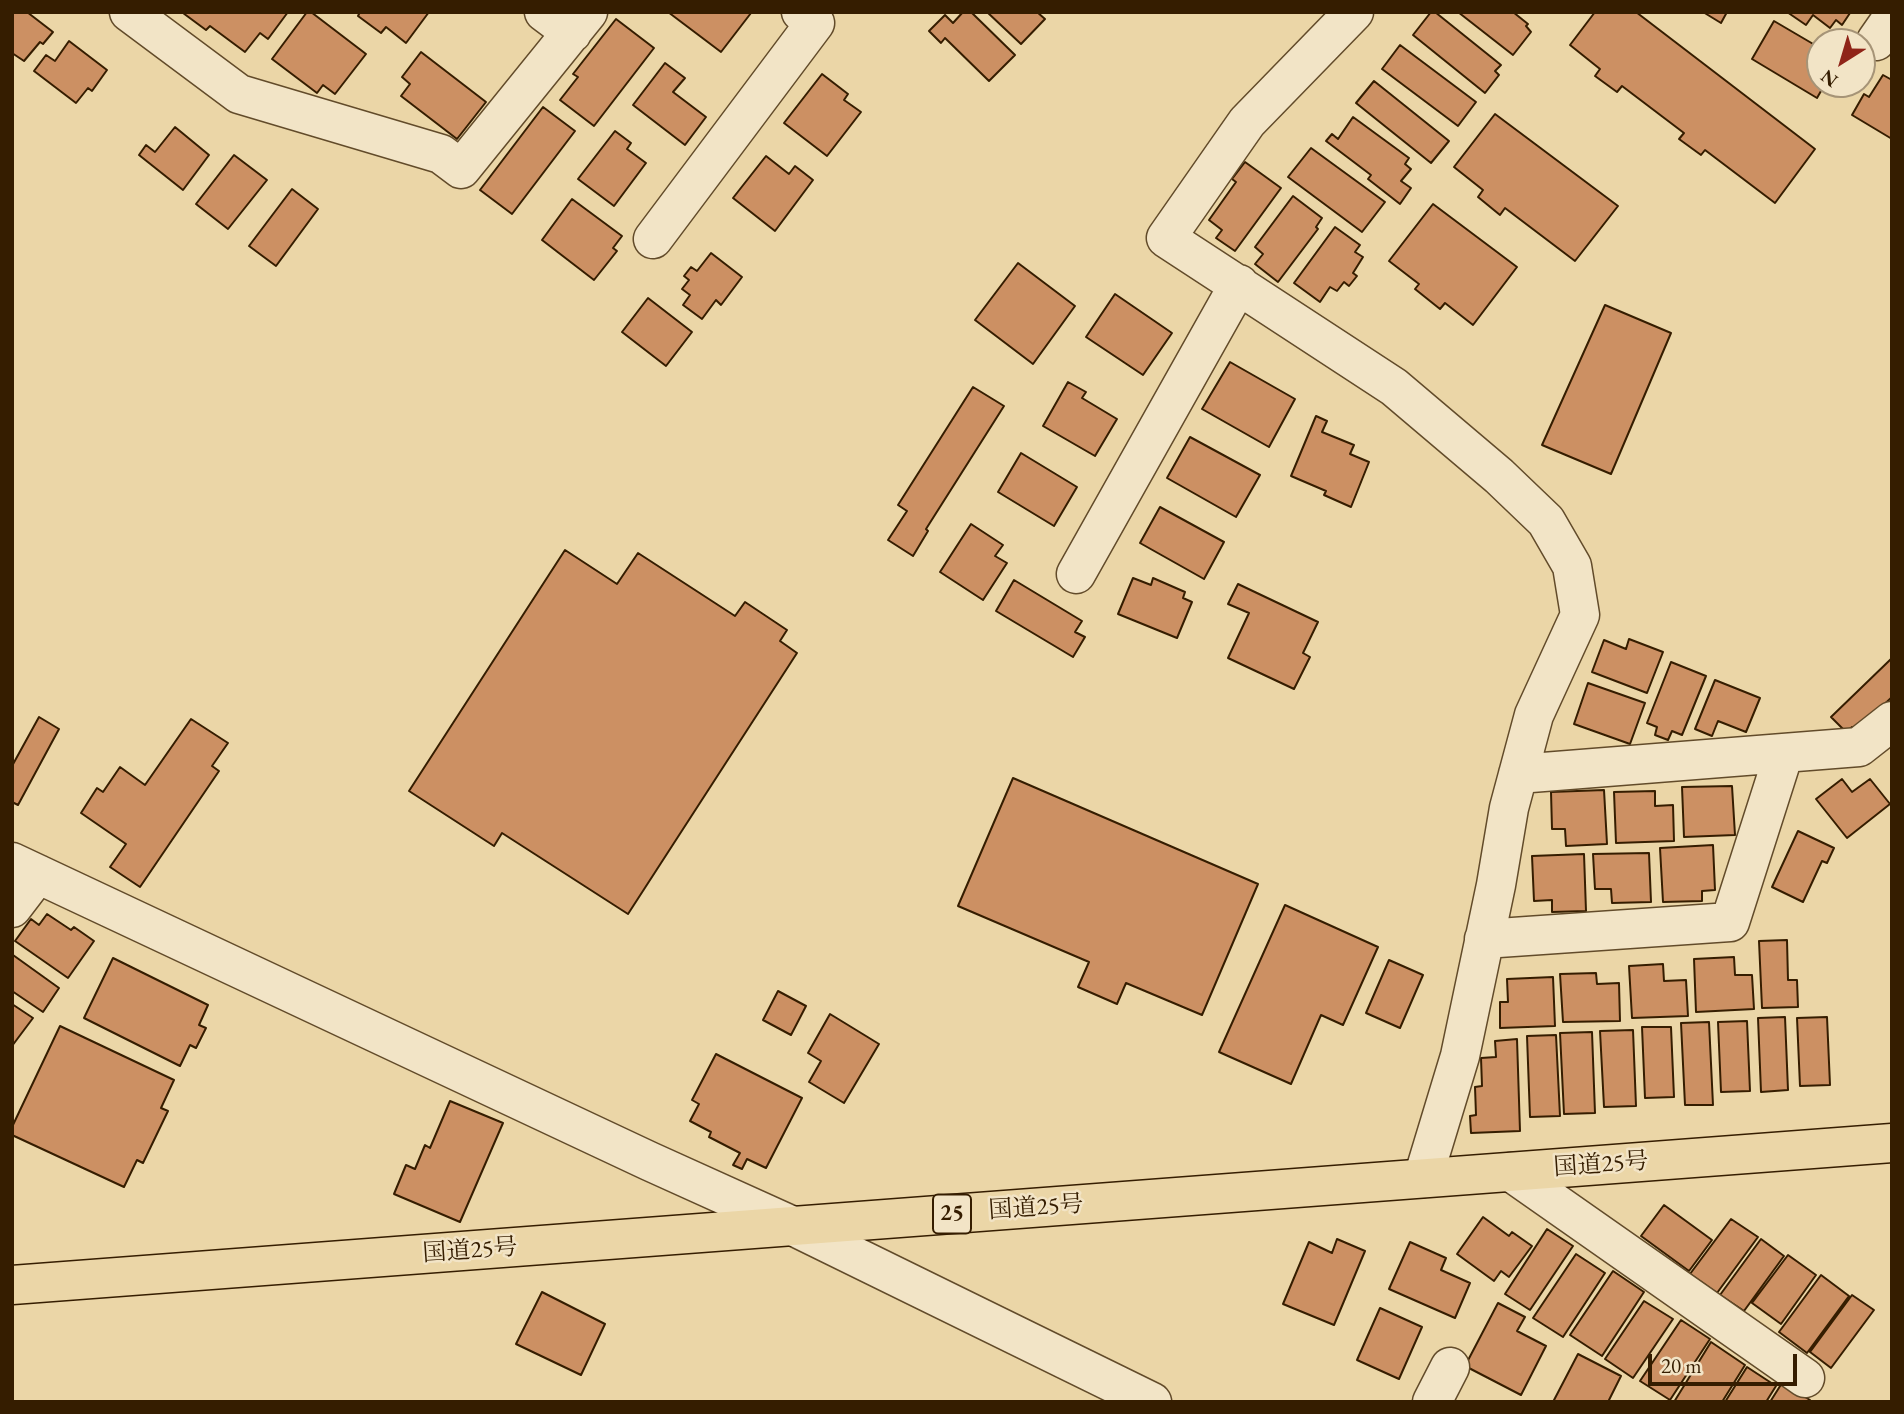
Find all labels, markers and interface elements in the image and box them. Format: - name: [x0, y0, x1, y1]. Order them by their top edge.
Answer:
- north arrow: [1806, 28, 1876, 98]
- text: N: [1816, 64, 1843, 93]
- street label: 国道25号: [1553, 1147, 1649, 1183]
- street label: 国道25号: [988, 1190, 1084, 1226]
- road number: 25: [933, 1194, 971, 1233]
- street label: 国道25号: [422, 1233, 518, 1269]
- scale bar: [1652, 1340, 1801, 1384]
- text: 20 m: [1661, 1352, 1702, 1379]

